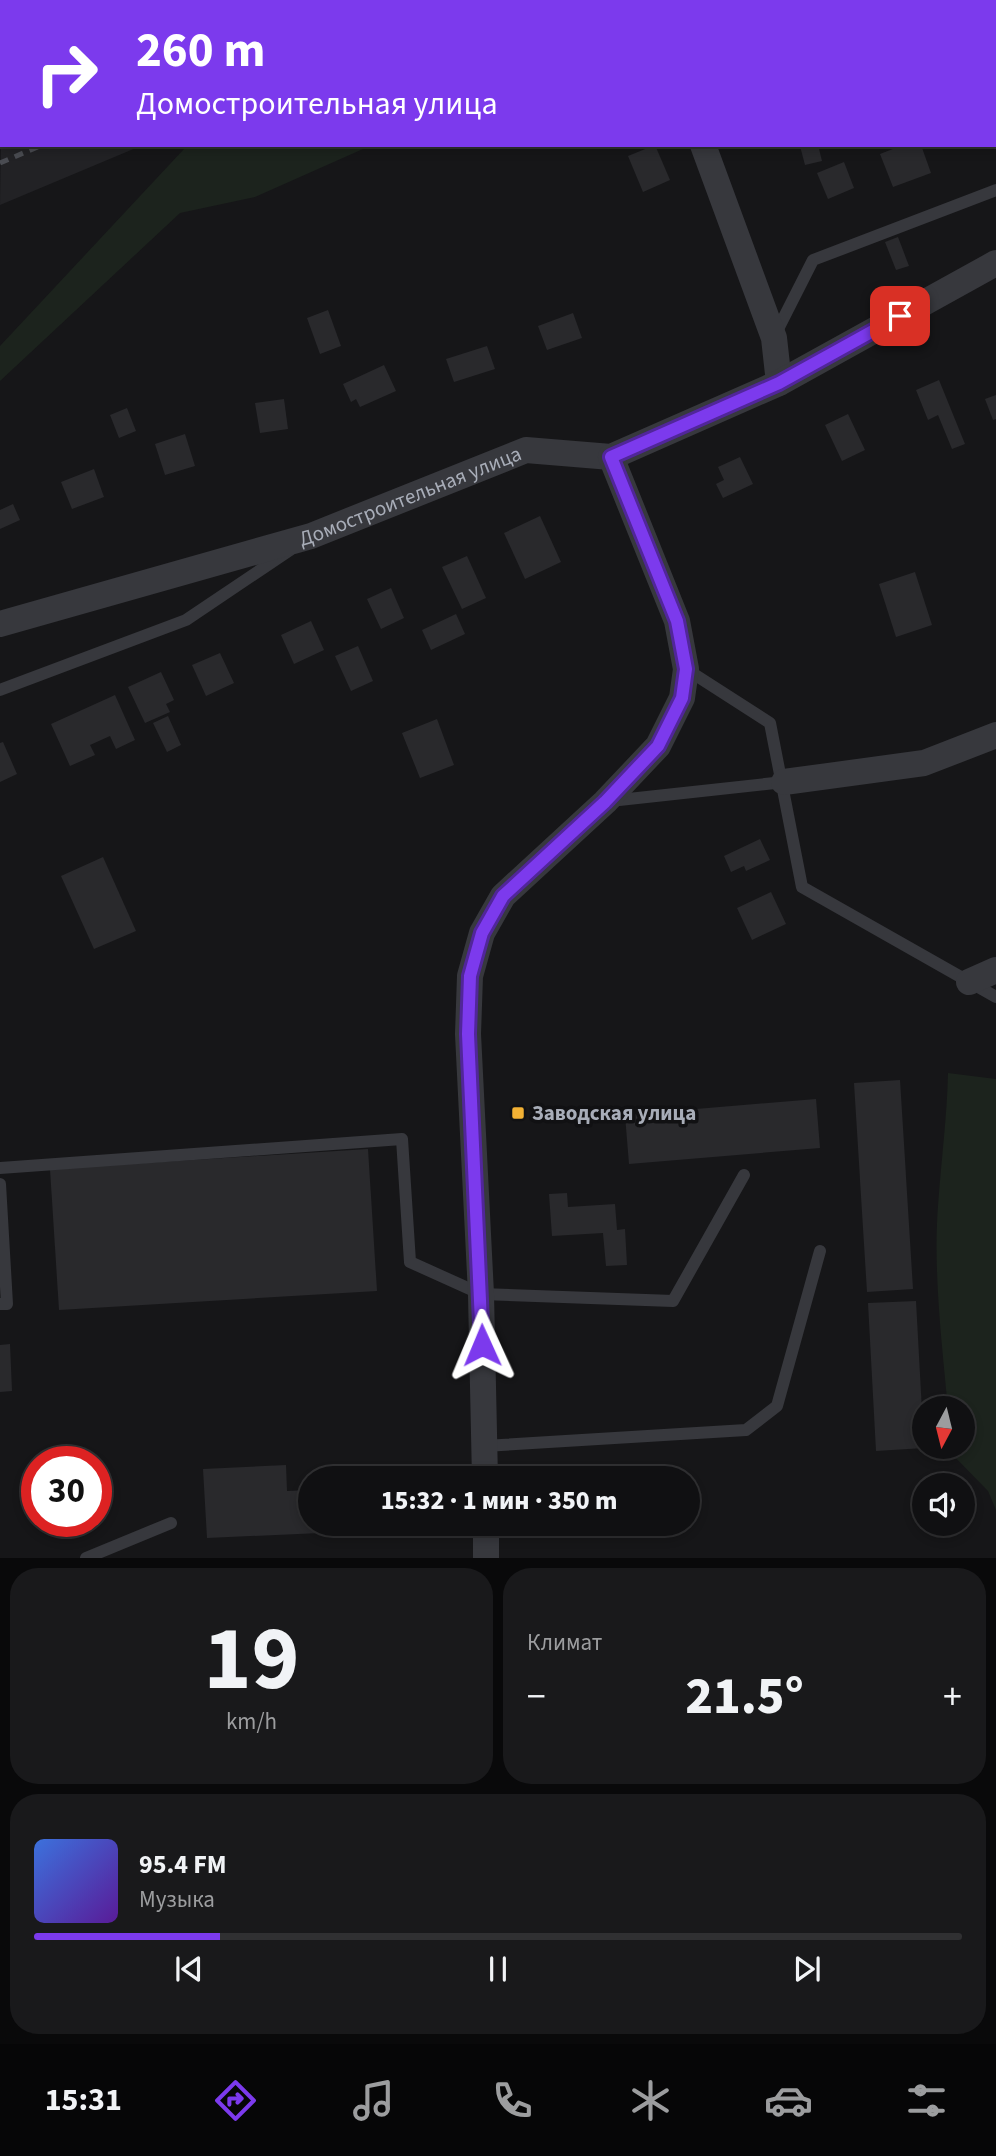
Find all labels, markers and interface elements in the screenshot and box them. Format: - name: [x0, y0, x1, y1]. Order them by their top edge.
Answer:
- text: 260 m: [136, 16, 265, 86]
- icon: right: [21, 28, 112, 119]
- text: Домостроительная улица: [136, 81, 498, 127]
- pin: [870, 286, 930, 346]
- icon: arrive: [881, 297, 919, 335]
- street label: Домостроительная улица: [295, 438, 526, 554]
- place label: Заводская улица: [532, 1098, 696, 1128]
- marker: Заводская улица: [510, 1105, 526, 1121]
- position arrow: [445, 1308, 519, 1382]
- north arrow: [912, 1396, 975, 1460]
- map controls: [912, 1396, 975, 1536]
- speed limit sign: 30: [21, 1446, 112, 1537]
- button: sound: [912, 1473, 975, 1536]
- text: 15:32 · 1 мин · 350 m: [381, 1482, 617, 1519]
- text: 19: [203, 1595, 300, 1724]
- text: Климат: [527, 1626, 602, 1659]
- text: 21.5°: [685, 1660, 804, 1734]
- text: −: [527, 1670, 546, 1724]
- text: +: [943, 1670, 962, 1724]
- text: km/h: [226, 1705, 277, 1738]
- text: 95.4 FM: [139, 1846, 227, 1883]
- text: Музыка: [139, 1883, 215, 1916]
- icon: previous: [170, 1950, 208, 1988]
- icon: pause: [479, 1950, 517, 1988]
- icon: next: [788, 1950, 826, 1988]
- icon: directions: [211, 2076, 260, 2125]
- icon: music: [349, 2076, 398, 2125]
- icon: phone: [488, 2076, 537, 2125]
- icon: climate: [626, 2076, 675, 2125]
- icon: car: [764, 2076, 813, 2125]
- icon: filters: [902, 2076, 951, 2125]
- text: 15:31: [45, 2077, 122, 2123]

